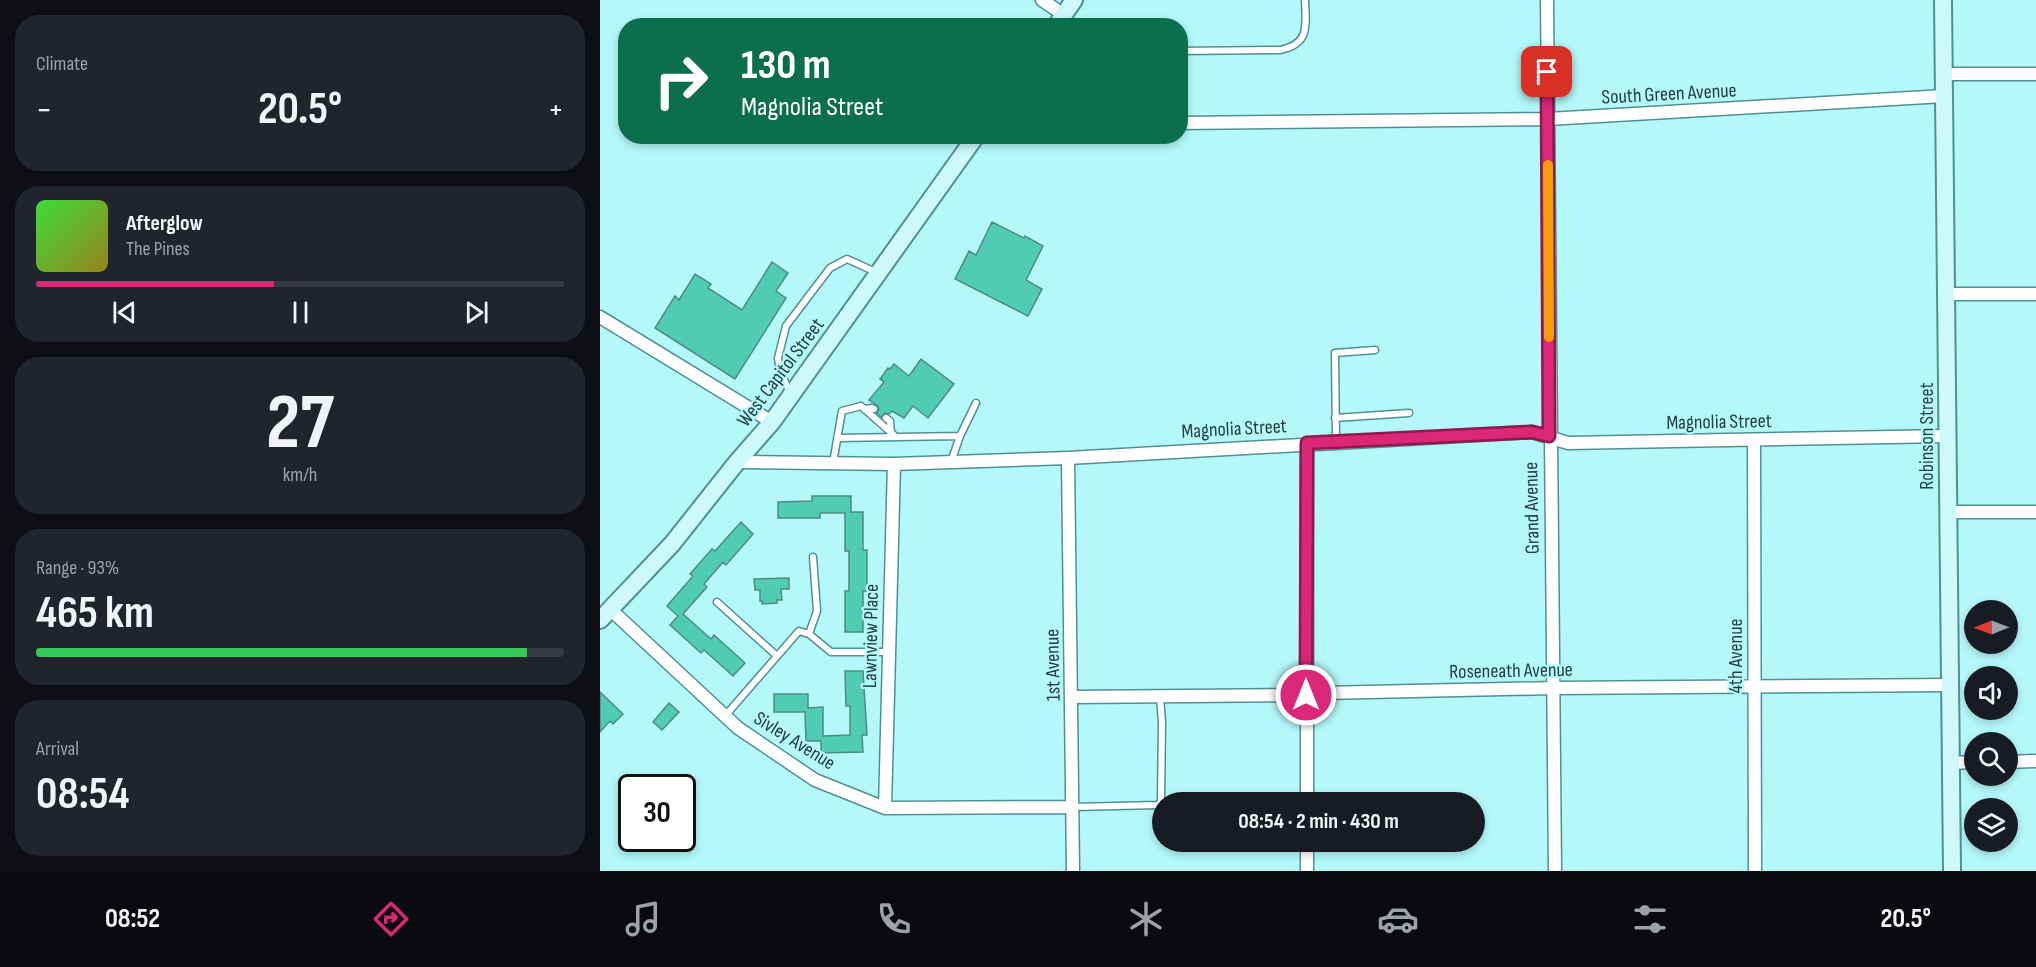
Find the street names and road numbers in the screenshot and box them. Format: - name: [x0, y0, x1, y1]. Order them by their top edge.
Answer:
- street label: South Green Avenue: [1601, 78, 1737, 110]
- street label: West Capitol Street: [732, 314, 829, 432]
- street label: Robinson Street: [1915, 382, 1939, 490]
- street label: Magnolia Street: [1666, 409, 1772, 435]
- street label: Magnolia Street: [1181, 414, 1287, 444]
- street label: Grand Avenue: [1519, 462, 1545, 554]
- street label: Lawnview Place: [858, 584, 884, 688]
- street label: 4th Avenue: [1724, 618, 1748, 694]
- street label: 1st Avenue: [1040, 629, 1066, 701]
- street label: Roseneath Avenue: [1449, 658, 1573, 684]
- street label: Sivley Avenue: [749, 706, 840, 775]

